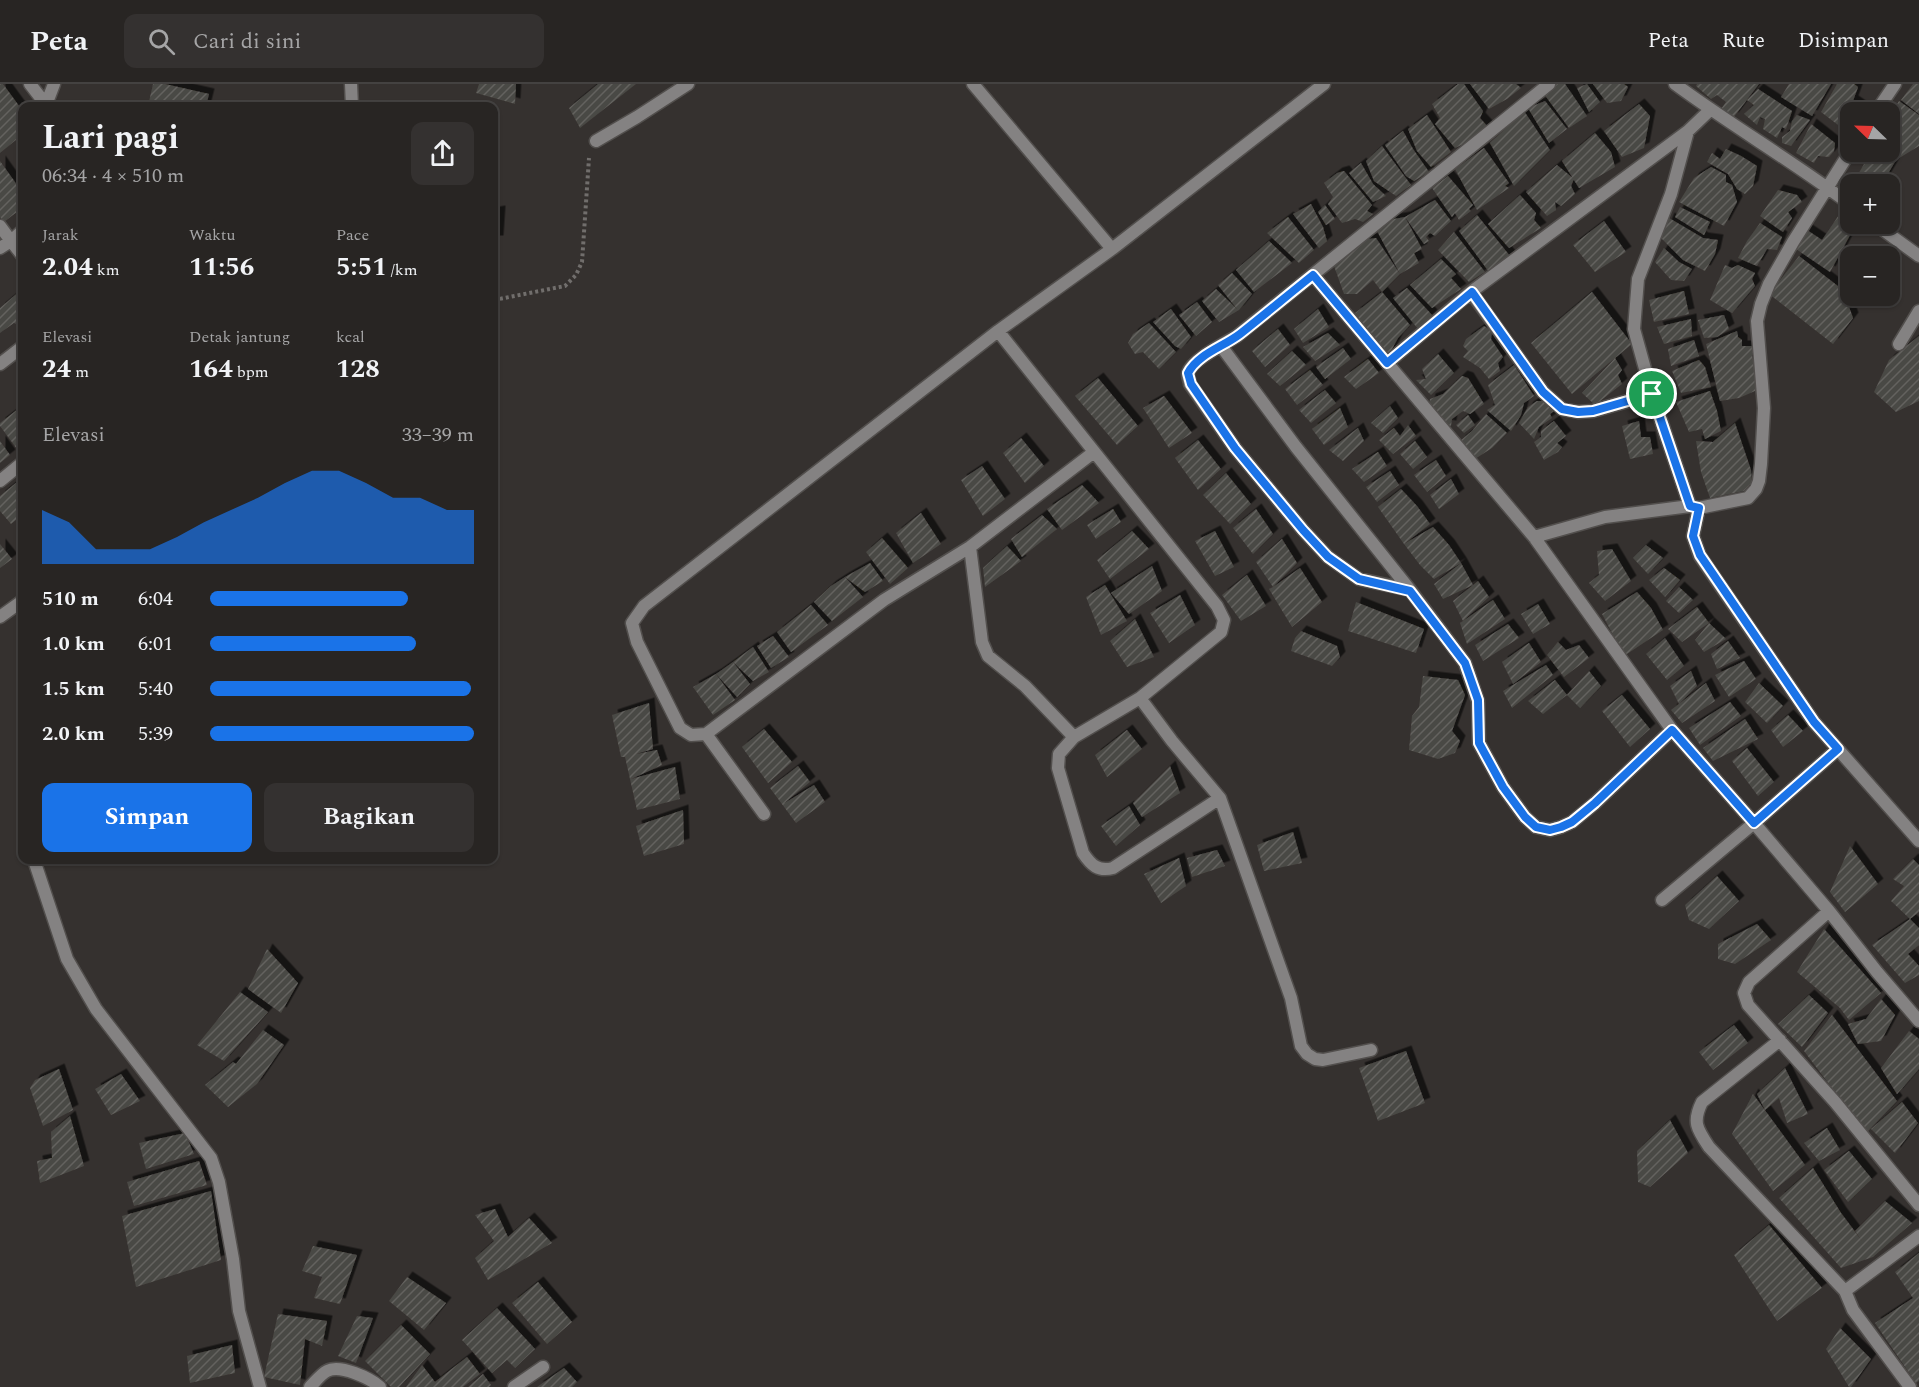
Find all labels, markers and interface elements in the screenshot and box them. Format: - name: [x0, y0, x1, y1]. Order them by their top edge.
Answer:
- search box: [124, 14, 544, 68]
- text: Peta: [30, 20, 88, 63]
- icon: search: [145, 25, 178, 58]
- text: Cari di sini: [193, 25, 301, 58]
- text: Peta: [1648, 25, 1689, 57]
- text: Rute: [1722, 25, 1765, 57]
- text: Disimpan: [1798, 25, 1889, 57]
- north arrow: [1840, 102, 1900, 162]
- map controls: [1840, 102, 1900, 306]
- text: Lari pagi: [42, 113, 179, 163]
- button: share: [411, 122, 474, 185]
- text: 06:34 · 4 × 510 m: [42, 161, 184, 191]
- button: +: [1840, 174, 1900, 234]
- text: Jarak: [42, 223, 79, 247]
- text: Waktu: [189, 223, 235, 247]
- text: Pace: [336, 223, 369, 247]
- button: −: [1840, 246, 1900, 306]
- text: 2.04: [42, 247, 93, 287]
- text: 11:56: [189, 247, 254, 287]
- text: 5:51: [336, 247, 387, 287]
- text: km: [93, 258, 119, 282]
- text: /km: [387, 258, 417, 282]
- text: Elevasi: [42, 325, 92, 349]
- text: Detak jantung: [189, 325, 290, 349]
- text: kcal: [336, 325, 365, 349]
- text: 24: [42, 349, 71, 389]
- text: 164: [189, 349, 233, 389]
- text: 128: [336, 349, 380, 389]
- text: m: [71, 360, 89, 384]
- text: bpm: [233, 360, 269, 384]
- pin: [1626, 368, 1677, 419]
- icon: arrive: [1635, 377, 1668, 410]
- text: Elevasi: [42, 420, 105, 450]
- text: 33–39 m: [402, 420, 474, 450]
- text: 510 m: [42, 584, 99, 614]
- text: 6:04: [138, 584, 173, 614]
- text: 1.0 km: [42, 629, 105, 659]
- text: 6:01: [138, 629, 173, 659]
- text: 1.5 km: [42, 674, 105, 704]
- text: 5:40: [138, 674, 173, 704]
- text: 2.0 km: [42, 719, 105, 749]
- text: 5:39: [138, 719, 173, 749]
- button: Simpan: [42, 783, 252, 852]
- button: Bagikan: [264, 783, 474, 852]

